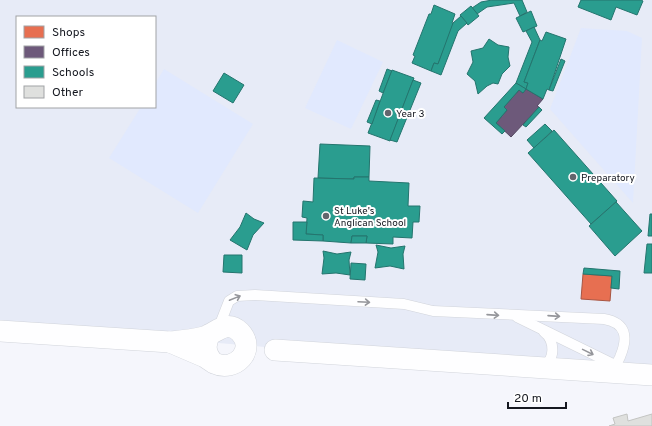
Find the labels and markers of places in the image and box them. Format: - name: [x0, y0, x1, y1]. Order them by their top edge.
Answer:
- marker: Year 3: [383, 108, 393, 118]
- place label: Year 3: [396, 108, 424, 121]
- marker: Preparatory: [568, 172, 578, 182]
- place label: Preparatory: [581, 172, 635, 185]
- place label: St Luke's Anglican School: [334, 205, 406, 230]
- marker: St Luke's Anglican School: [321, 211, 331, 221]

